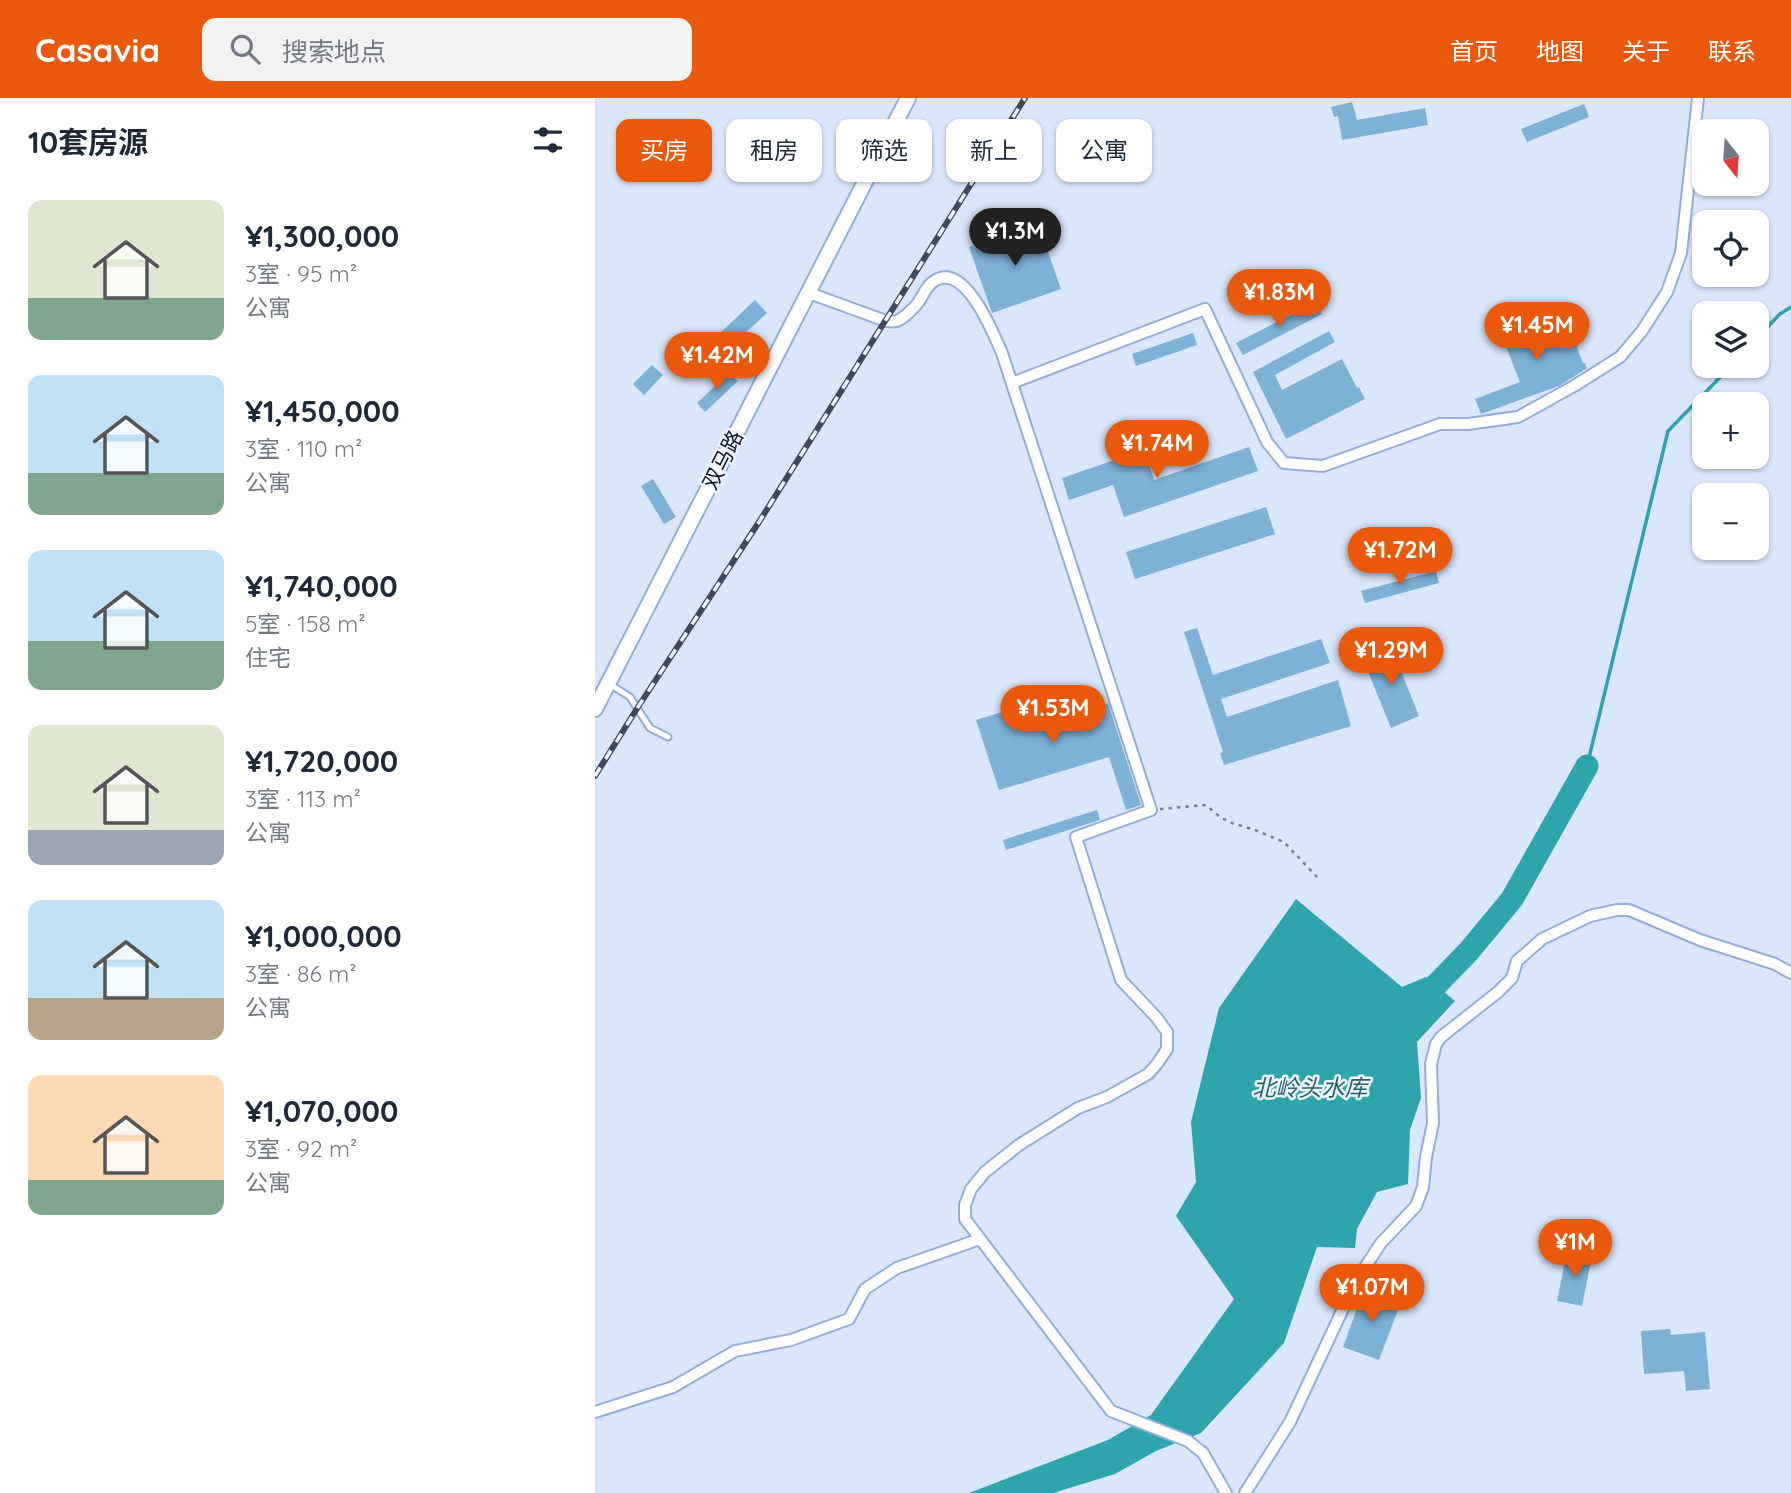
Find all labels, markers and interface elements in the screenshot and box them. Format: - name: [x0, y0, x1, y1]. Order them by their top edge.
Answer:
- search box: [202, 18, 692, 81]
- text: Casavia: [35, 29, 160, 70]
- icon: search: [226, 30, 264, 68]
- text: 搜索地点: [282, 35, 386, 68]
- text: 首页: [1450, 36, 1498, 66]
- text: 地图: [1536, 36, 1584, 66]
- text: 关于: [1622, 36, 1670, 66]
- text: 联系: [1708, 36, 1756, 66]
- chip: 买房: [616, 119, 712, 182]
- chip: 租房: [726, 119, 822, 182]
- chip: 筛选: [836, 119, 932, 182]
- chip: 新上: [946, 119, 1042, 182]
- chip: 公寓: [1056, 119, 1152, 182]
- north arrow: [1692, 119, 1769, 196]
- map controls: [1692, 119, 1769, 560]
- icon: filters: [529, 121, 567, 159]
- text: 10套房源: [28, 123, 148, 161]
- pin: ¥1.3M: [966, 208, 1064, 268]
- button: locate: [1692, 210, 1769, 287]
- text: ¥1.3M: [985, 216, 1045, 245]
- text: ¥1,300,000: [245, 217, 399, 255]
- icon: home: [84, 228, 168, 312]
- text: 3室 · 95 m²: [245, 259, 357, 288]
- pin: ¥1.83M: [1222, 270, 1336, 329]
- text: ¥1.83M: [1243, 277, 1315, 306]
- text: 公寓: [245, 293, 291, 322]
- button: layers: [1692, 301, 1769, 378]
- pin: ¥1.45M: [1480, 302, 1594, 362]
- text: ¥1.45M: [1500, 310, 1574, 339]
- pin: ¥1.42M: [660, 332, 774, 392]
- text: ¥1.42M: [680, 340, 754, 369]
- text: ¥1,450,000: [245, 392, 400, 430]
- button: +: [1692, 392, 1769, 469]
- icon: home: [84, 403, 168, 487]
- pin: ¥1.74M: [1100, 420, 1214, 480]
- street label: 双马路: [696, 426, 748, 494]
- text: ¥1.74M: [1121, 428, 1193, 457]
- text: 3室 · 110 m²: [245, 434, 362, 463]
- text: 公寓: [245, 468, 291, 497]
- button: −: [1692, 483, 1769, 560]
- pin: ¥1.72M: [1343, 528, 1457, 587]
- text: ¥1.72M: [1364, 535, 1436, 564]
- text: ¥1,740,000: [245, 567, 398, 605]
- icon: home: [84, 578, 168, 662]
- text: 5室 · 158 m²: [245, 609, 366, 638]
- pin: ¥1.29M: [1334, 628, 1448, 687]
- text: ¥1.29M: [1354, 635, 1428, 664]
- text: 住宅: [245, 643, 291, 672]
- pin: ¥1.53M: [996, 686, 1110, 745]
- text: ¥1.53M: [1017, 693, 1089, 722]
- text: ¥1,720,000: [245, 742, 398, 780]
- icon: home: [84, 753, 168, 837]
- text: 3室 · 113 m²: [245, 784, 361, 813]
- text: 公寓: [245, 818, 291, 847]
- text: ¥1,000,000: [245, 917, 402, 955]
- icon: home: [84, 928, 168, 1012]
- text: 3室 · 86 m²: [245, 959, 356, 988]
- text: 公寓: [245, 993, 291, 1022]
- water label: 北岭头水库: [1253, 1073, 1372, 1102]
- text: ¥1,070,000: [245, 1092, 398, 1130]
- icon: home: [84, 1103, 168, 1187]
- text: 3室 · 92 m²: [245, 1134, 357, 1163]
- text: 公寓: [245, 1168, 291, 1197]
- pin: ¥1M: [1541, 1220, 1609, 1279]
- text: ¥1M: [1554, 1227, 1596, 1256]
- pin: ¥1.07M: [1315, 1264, 1429, 1324]
- text: ¥1.07M: [1335, 1272, 1409, 1301]

